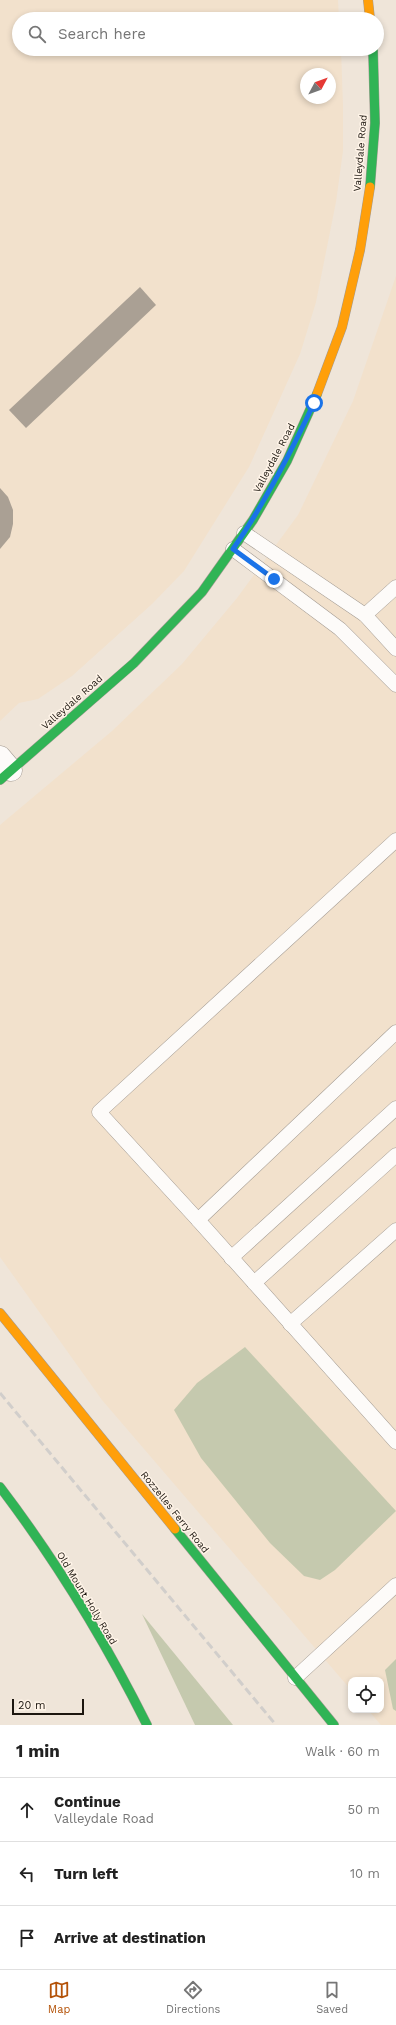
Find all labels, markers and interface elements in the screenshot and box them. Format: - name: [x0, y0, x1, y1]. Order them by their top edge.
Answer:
- search box: [12, 12, 384, 56]
- icon: search: [26, 23, 48, 45]
- text: Search here: [58, 25, 146, 43]
- north arrow: [300, 68, 336, 104]
- street label: Valleydale Road: [351, 114, 369, 192]
- route start: [305, 394, 323, 412]
- street label: Valleydale Road: [251, 421, 297, 495]
- route end: [265, 570, 283, 588]
- street label: Valleydale Road: [39, 673, 105, 731]
- street label: Rozzelles Ferry Road: [139, 1469, 211, 1555]
- street label: Old Mount Holly Road: [55, 1550, 119, 1646]
- map controls: [348, 1677, 384, 1713]
- button: locate: [348, 1677, 384, 1713]
- scale bar: [12, 1697, 84, 1716]
- text: 20 m: [18, 1699, 46, 1712]
- text: 1 min: [16, 1741, 60, 1761]
- text: Walk · 60 m: [305, 1744, 380, 1759]
- text: Continue: [54, 1793, 121, 1811]
- icon: ahead: [16, 1799, 38, 1821]
- text: 50 m: [348, 1802, 380, 1817]
- text: Valleydale Road: [54, 1811, 154, 1826]
- icon: left: [16, 1863, 38, 1885]
- text: Turn left: [54, 1865, 118, 1883]
- text: 10 m: [350, 1866, 380, 1881]
- icon: arrive: [16, 1927, 38, 1949]
- text: Arrive at destination: [54, 1929, 206, 1947]
- tab: Map: [48, 1979, 70, 2016]
- tab: Directions: [166, 1979, 220, 2016]
- tab: Saved: [316, 1979, 348, 2016]

